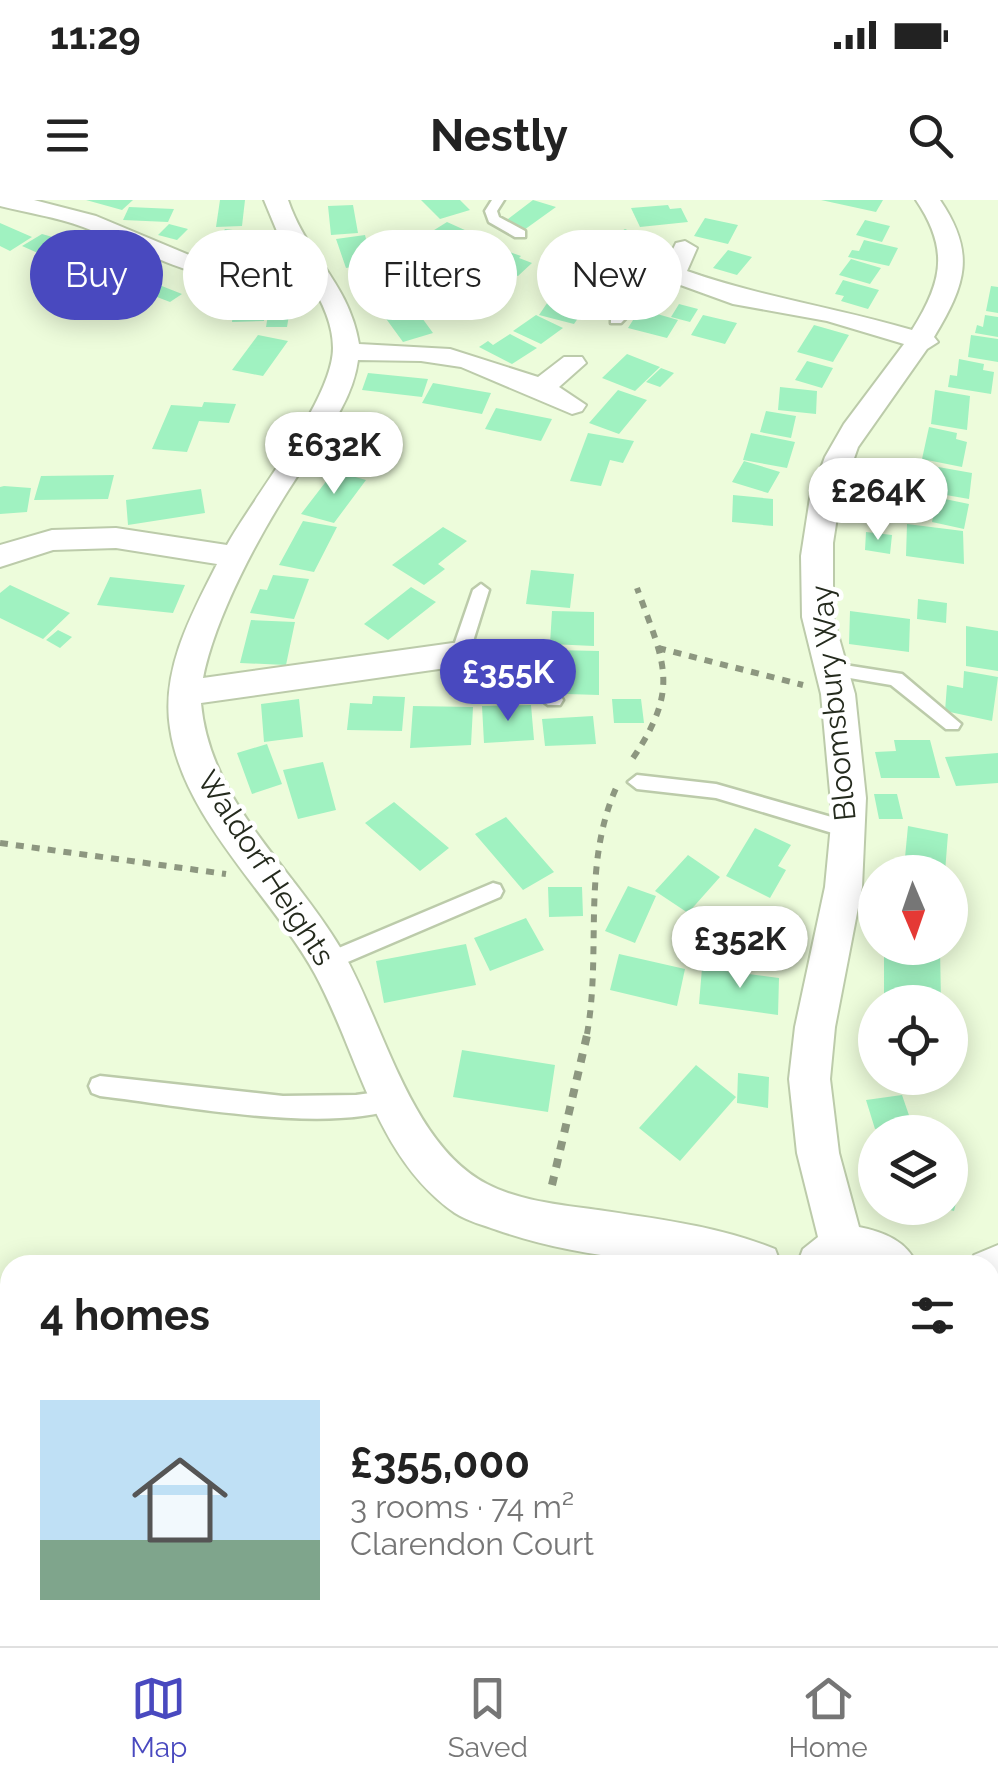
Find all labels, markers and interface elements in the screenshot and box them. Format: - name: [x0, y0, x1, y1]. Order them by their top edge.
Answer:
- text: 11:29: [50, 13, 141, 58]
- icon: menu: [40, 108, 95, 163]
- icon: search: [903, 108, 958, 163]
- text: Nestly: [430, 109, 568, 162]
- chip: Buy: [30, 230, 163, 320]
- chip: Rent: [183, 230, 328, 320]
- chip: Filters: [348, 230, 517, 320]
- chip: New: [537, 230, 682, 320]
- pin: £632K: [264, 412, 404, 497]
- text: £632K: [287, 426, 381, 463]
- pin: £264K: [808, 458, 948, 543]
- text: £264K: [831, 472, 925, 509]
- street label: Bloomsbury Way: [803, 583, 863, 823]
- pin: £355K: [438, 639, 578, 724]
- text: £355K: [462, 653, 554, 690]
- street label: Waldorf Heights: [190, 764, 342, 972]
- north arrow: [858, 855, 968, 965]
- map controls: [858, 855, 968, 1225]
- pin: £352K: [670, 906, 810, 991]
- text: £352K: [694, 920, 786, 957]
- button: locate: [858, 985, 968, 1095]
- button: layers: [858, 1115, 968, 1225]
- icon: filters: [905, 1288, 960, 1343]
- text: 4 homes: [40, 1291, 210, 1340]
- text: £355,000: [350, 1439, 530, 1488]
- icon: home: [120, 1440, 240, 1560]
- text: 3 rooms · 74 m²: [350, 1488, 574, 1525]
- text: Clarendon Court: [350, 1525, 594, 1562]
- tab: Map: [130, 1671, 187, 1764]
- tab: Saved: [448, 1671, 528, 1764]
- tab: Home: [788, 1671, 868, 1764]

